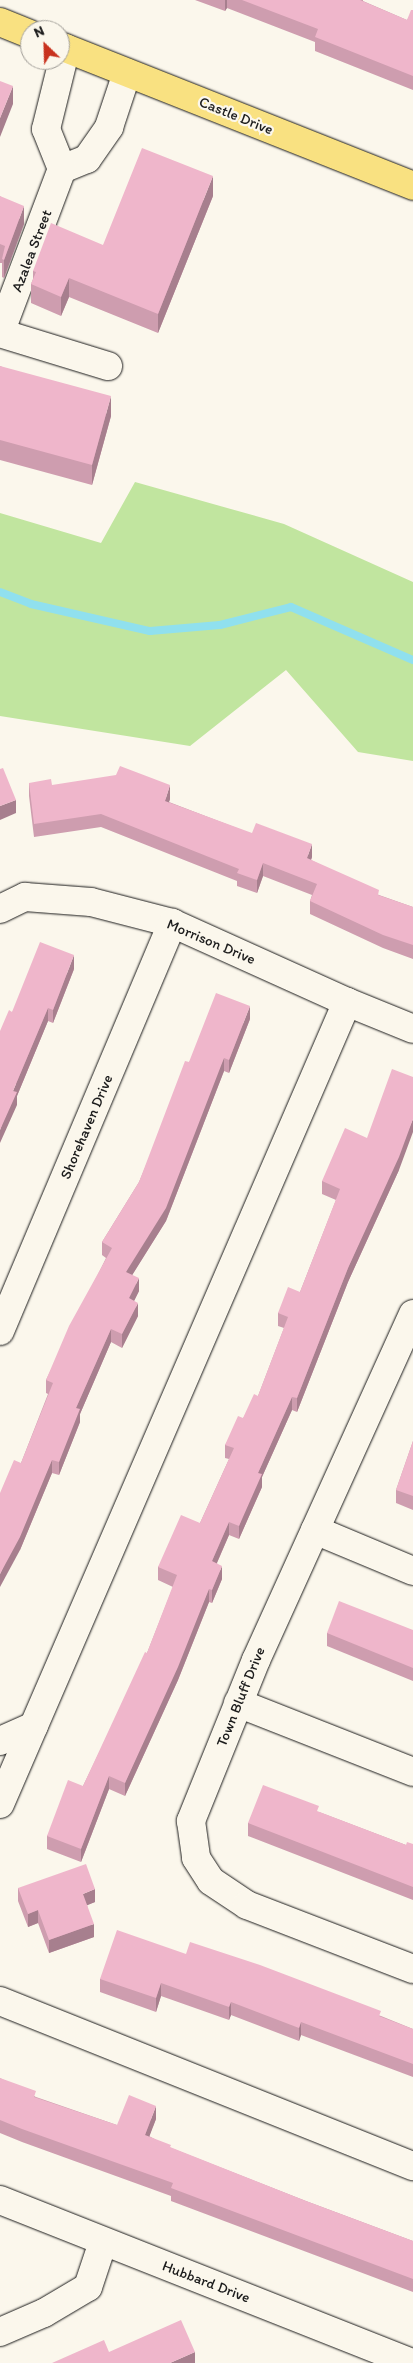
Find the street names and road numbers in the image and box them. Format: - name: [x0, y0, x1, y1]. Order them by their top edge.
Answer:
- street label: Castle Drive: [196, 93, 276, 139]
- street label: Azalea Street: [8, 207, 56, 295]
- street label: Morrison Drive: [164, 915, 258, 969]
- street label: Shorehaven Drive: [57, 1072, 117, 1182]
- street label: Town Bluff Drive: [213, 1644, 269, 1750]
- street label: Hubbard Drive: [159, 2257, 253, 2307]

